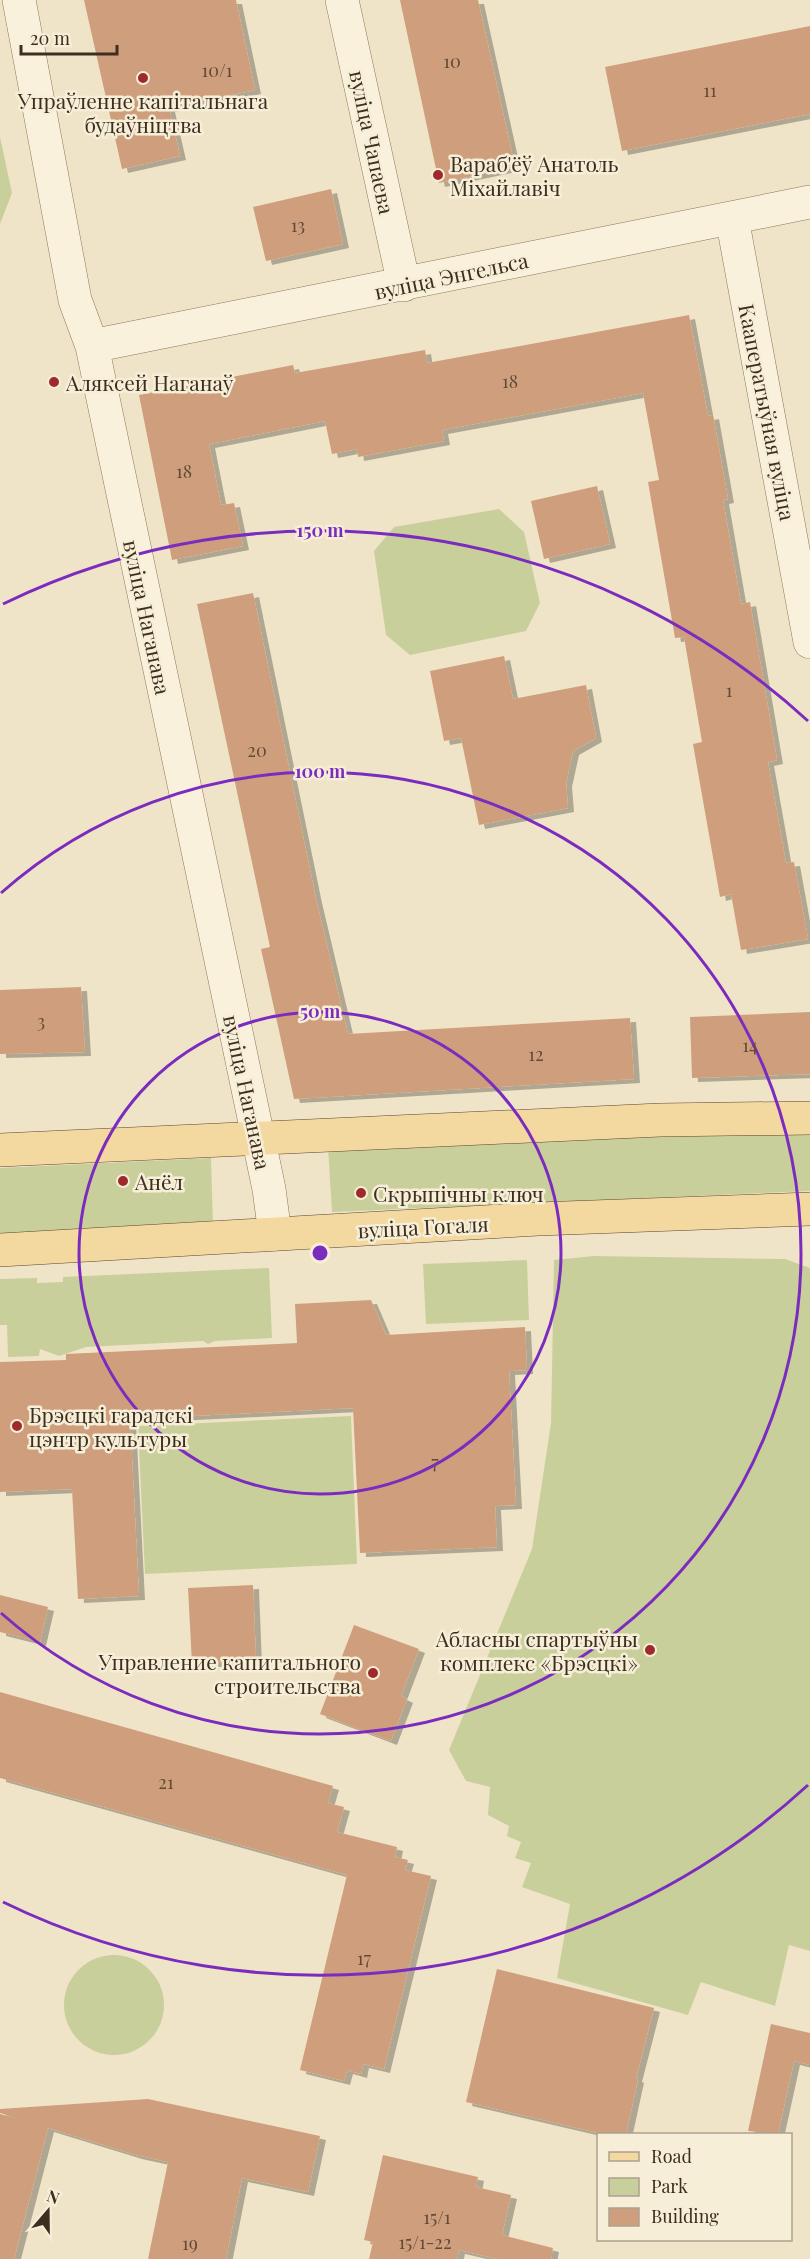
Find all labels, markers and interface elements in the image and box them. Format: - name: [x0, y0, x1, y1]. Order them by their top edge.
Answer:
- scale bar: [21, 18, 117, 56]
- text: 20 m: [30, 26, 70, 50]
- house number: 10: [443, 49, 461, 73]
- house number: 10/1: [202, 58, 233, 82]
- street label: вуліца Чапаева: [344, 67, 402, 217]
- marker: Упраўленне капітальнага будаўніцтва: [136, 71, 150, 85]
- house number: 11: [703, 78, 717, 102]
- place label: Упраўленне капітальнага будаўніцтва: [17, 86, 269, 138]
- place label: Вараб'ёў Анатоль Міхайлавіч: [450, 149, 618, 201]
- marker: Вараб'ёў Анатоль Міхайлавіч: [431, 168, 445, 182]
- house number: 13: [291, 213, 305, 237]
- street label: вуліца Энгельса: [371, 245, 531, 305]
- street label: Кааператыўная вуліца: [733, 301, 803, 523]
- place label: Аляксей Наганаў: [65, 368, 234, 396]
- house number: 18: [502, 369, 518, 393]
- marker: Аляксей Наганаў: [47, 375, 61, 389]
- house number: 18: [176, 459, 192, 483]
- text: 150 m: [296, 518, 344, 542]
- street label: вуліца Наганава: [118, 537, 178, 698]
- house number: 1: [726, 678, 733, 702]
- house number: 20: [247, 738, 267, 762]
- text: 100 m: [295, 759, 346, 783]
- text: 50 m: [300, 999, 341, 1023]
- house number: 3: [37, 1009, 45, 1033]
- street label: вуліца Наганава: [218, 1012, 278, 1173]
- house number: 14: [742, 1033, 758, 1057]
- house number: 12: [528, 1042, 544, 1066]
- place label: Анёл: [134, 1167, 183, 1195]
- marker: Анёл: [116, 1174, 130, 1188]
- place label: Скрыпічны ключ: [373, 1179, 544, 1207]
- marker: Скрыпічны ключ: [354, 1186, 368, 1200]
- street label: вуліца Гогаля: [357, 1209, 489, 1243]
- centre of rings: [310, 1243, 330, 1263]
- place label: Брэсцкі гарадскі цэнтр культуры: [29, 1400, 193, 1452]
- marker: Брэсцкі гарадскі цэнтр культуры: [10, 1419, 24, 1433]
- house number: 7: [431, 1450, 439, 1474]
- place label: Абласны спартыўны комплекс «Брэсцкі»: [435, 1624, 638, 1676]
- marker: Абласны спартыўны комплекс «Брэсцкі»: [643, 1643, 657, 1657]
- place label: Управление капитального строительства: [97, 1647, 362, 1699]
- marker: Управление капитального строительства: [366, 1666, 380, 1680]
- house number: 21: [158, 1770, 174, 1794]
- house number: 17: [357, 1946, 372, 1970]
- legend: [597, 2133, 792, 2241]
- text: Road: [651, 2144, 692, 2168]
- text: Park: [651, 2174, 688, 2198]
- north arrow: [18, 2181, 78, 2241]
- text: N: [44, 2185, 63, 2208]
- text: Building: [651, 2204, 719, 2228]
- house number: 15/1: [423, 2205, 451, 2229]
- house number: 15/1-22: [398, 2230, 452, 2254]
- house number: 19: [182, 2231, 198, 2255]

